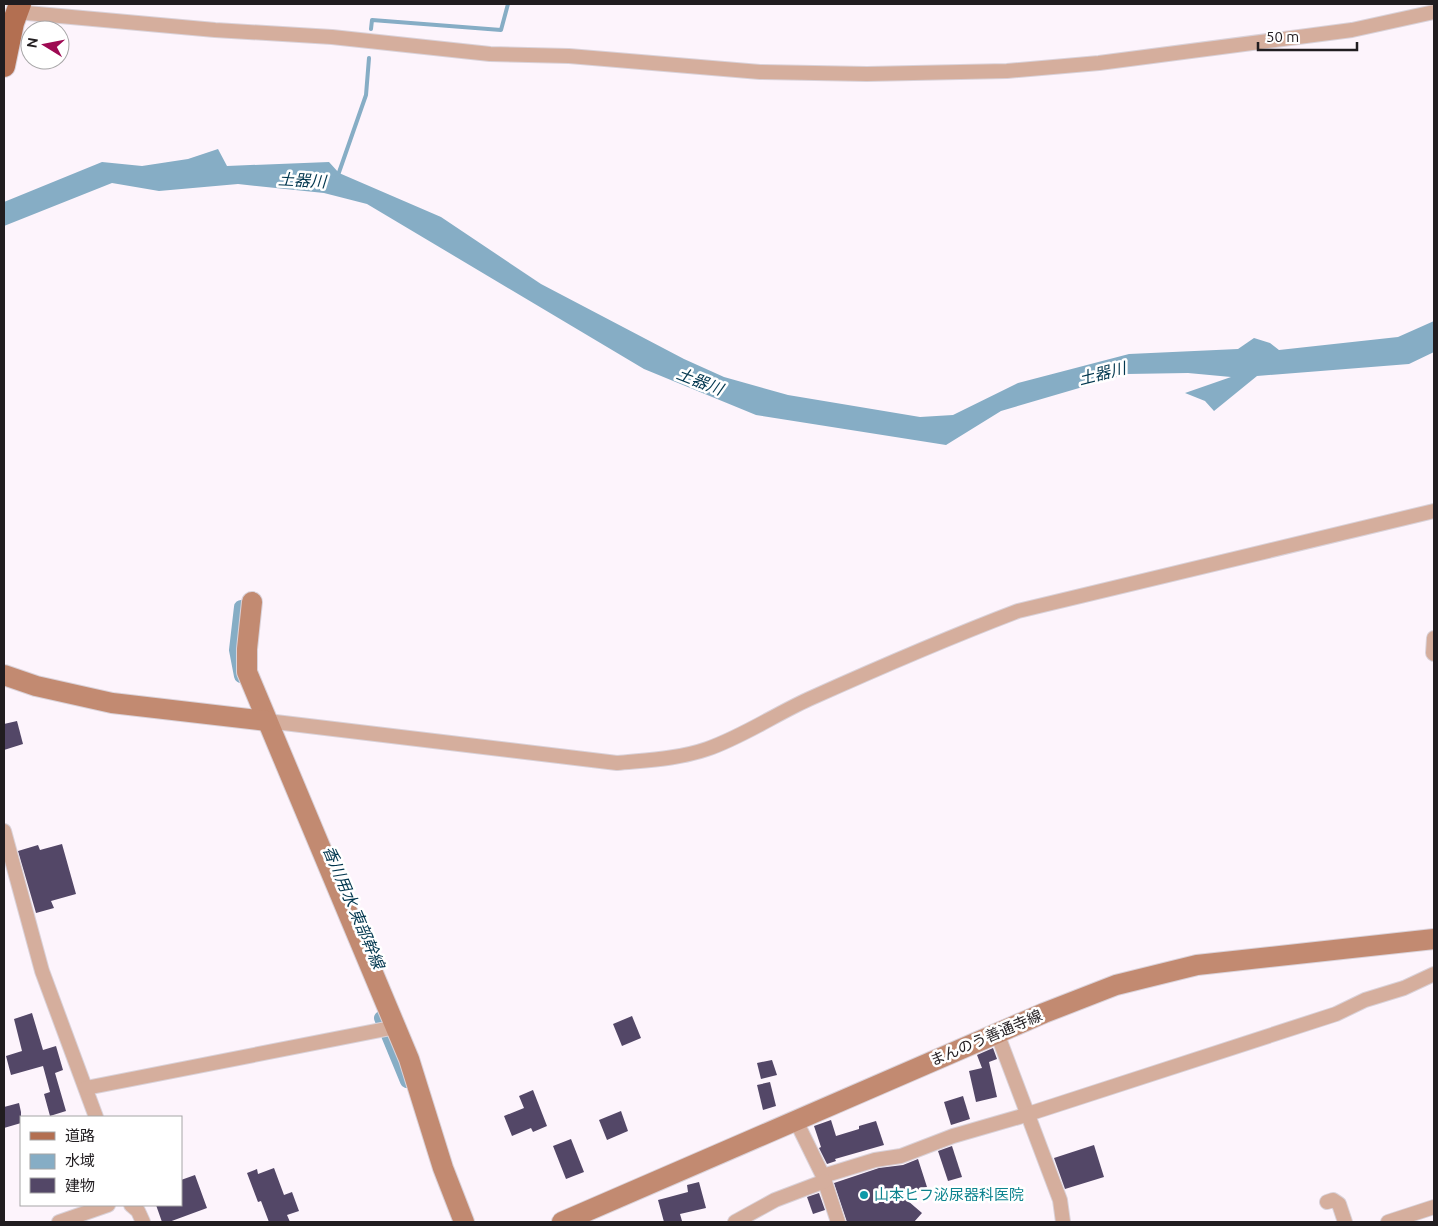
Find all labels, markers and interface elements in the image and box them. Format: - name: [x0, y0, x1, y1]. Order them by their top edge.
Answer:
- north arrow: [20, 20, 70, 70]
- scale bar: [1258, 20, 1357, 52]
- text: 50 m: [1266, 28, 1299, 45]
- text: N: [23, 36, 41, 49]
- water label: 土器川: [278, 170, 328, 190]
- water label: 土器川: [1077, 358, 1129, 388]
- water label: 土器川: [674, 364, 727, 399]
- water label: 香川用水 東部幹線: [320, 843, 389, 973]
- street label: まんのう善通寺線: [927, 1006, 1044, 1069]
- legend: [20, 1116, 182, 1206]
- text: 道路: [65, 1127, 95, 1144]
- text: 水域: [65, 1152, 95, 1169]
- text: 建物: [65, 1177, 95, 1194]
- place label: 山本ヒフ泌尿器科医院: [874, 1186, 1024, 1203]
- marker: 山本ヒフ泌尿器科医院: [858, 1189, 870, 1201]

